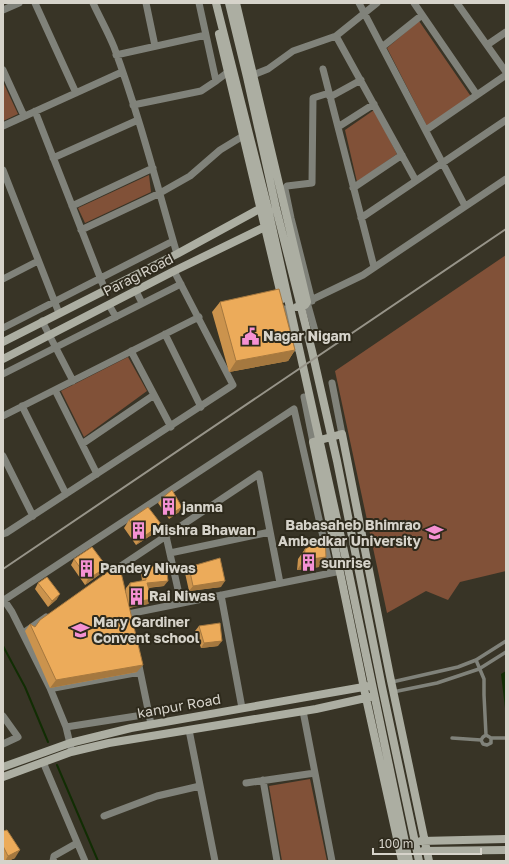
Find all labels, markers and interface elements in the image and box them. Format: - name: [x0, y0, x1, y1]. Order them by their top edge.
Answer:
- street label: Parag Road: [100, 250, 176, 300]
- public building icon: Nagar Nigam: [240, 326, 260, 346]
- place label: Nagar Nigam: [263, 327, 351, 344]
- building icon: janma: [159, 497, 179, 517]
- place label: janma: [181, 498, 223, 515]
- place label: Babasaheb Bhimrao Ambedkar University: [278, 516, 422, 549]
- building icon: Mishra Bhawan: [129, 520, 149, 540]
- place label: Mishra Bhawan: [152, 521, 256, 538]
- school or university icon: Babasaheb Bhimrao Ambedkar University: [424, 523, 444, 543]
- building icon: sunrise: [298, 553, 318, 573]
- place label: sunrise: [321, 554, 371, 571]
- building icon: Pandey Niwas: [77, 558, 97, 578]
- place label: Pandey Niwas: [100, 559, 196, 576]
- building icon: Rai Niwas: [126, 586, 146, 606]
- place label: Rai Niwas: [149, 587, 216, 604]
- place label: Mary Gardiner Convent school: [93, 613, 200, 646]
- school or university icon: Mary Gardiner Convent school: [70, 620, 90, 640]
- street label: kanpur Road: [136, 690, 222, 721]
- scale bar: [373, 830, 481, 856]
- text: 100 m: [379, 836, 413, 851]

